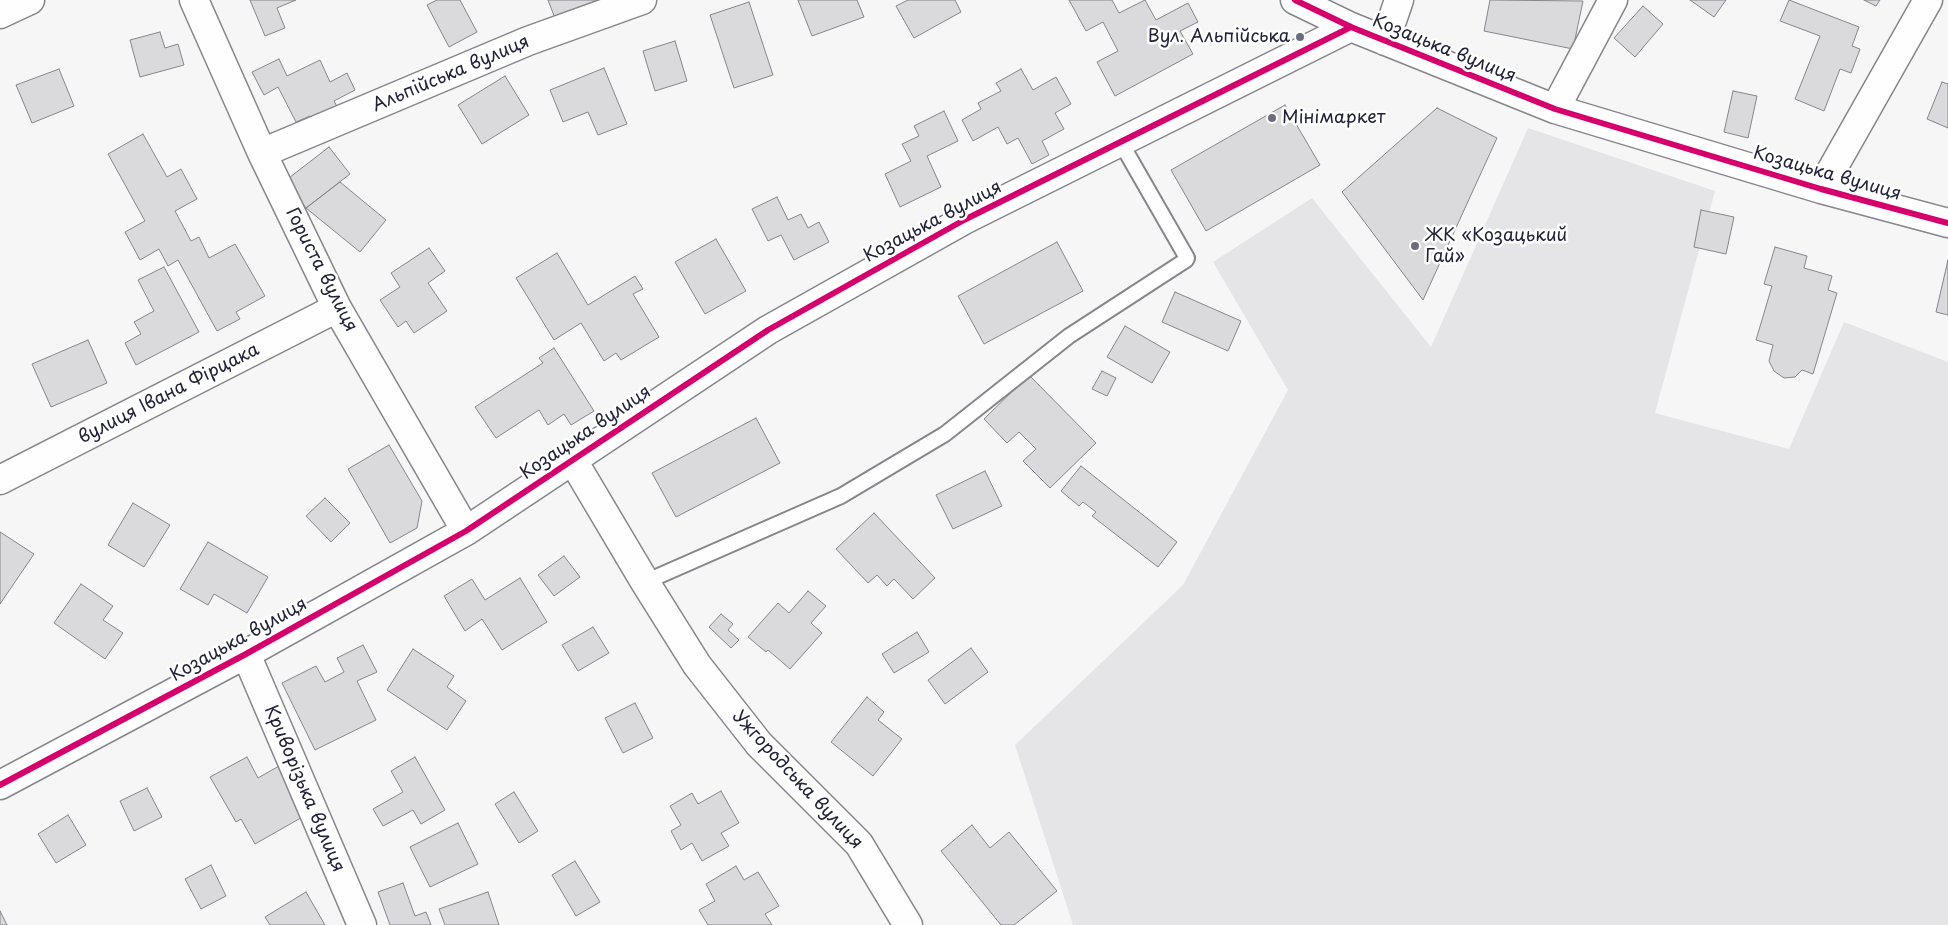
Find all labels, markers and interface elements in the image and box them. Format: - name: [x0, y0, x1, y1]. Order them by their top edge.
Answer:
- street label: Козацька вулиця: [1369, 10, 1519, 88]
- place label: Вул. Альпійська: [1148, 26, 1290, 48]
- street label: Альпійська вулиця: [369, 31, 533, 117]
- marker: Вул. Альпійська: [1294, 31, 1306, 43]
- place label: Мінімаркет: [1282, 107, 1385, 129]
- marker: Мінімаркет: [1266, 112, 1278, 124]
- street label: Козацька вулиця: [1751, 143, 1903, 205]
- street label: Козацька вулиця: [860, 177, 1006, 267]
- street label: Гориста вулиця: [280, 204, 362, 336]
- place label: ЖК «Козацький Гай»: [1425, 225, 1567, 268]
- marker: ЖК «Козацький Гай»: [1409, 240, 1421, 252]
- street label: вулиця Івана Фірцака: [75, 339, 263, 449]
- street label: Козацька вулиця: [517, 381, 655, 485]
- street label: Козацька вулиця: [167, 593, 311, 687]
- street label: Криворізька вулиця: [259, 702, 349, 876]
- street label: Ужгородська вулиця: [727, 706, 867, 854]

